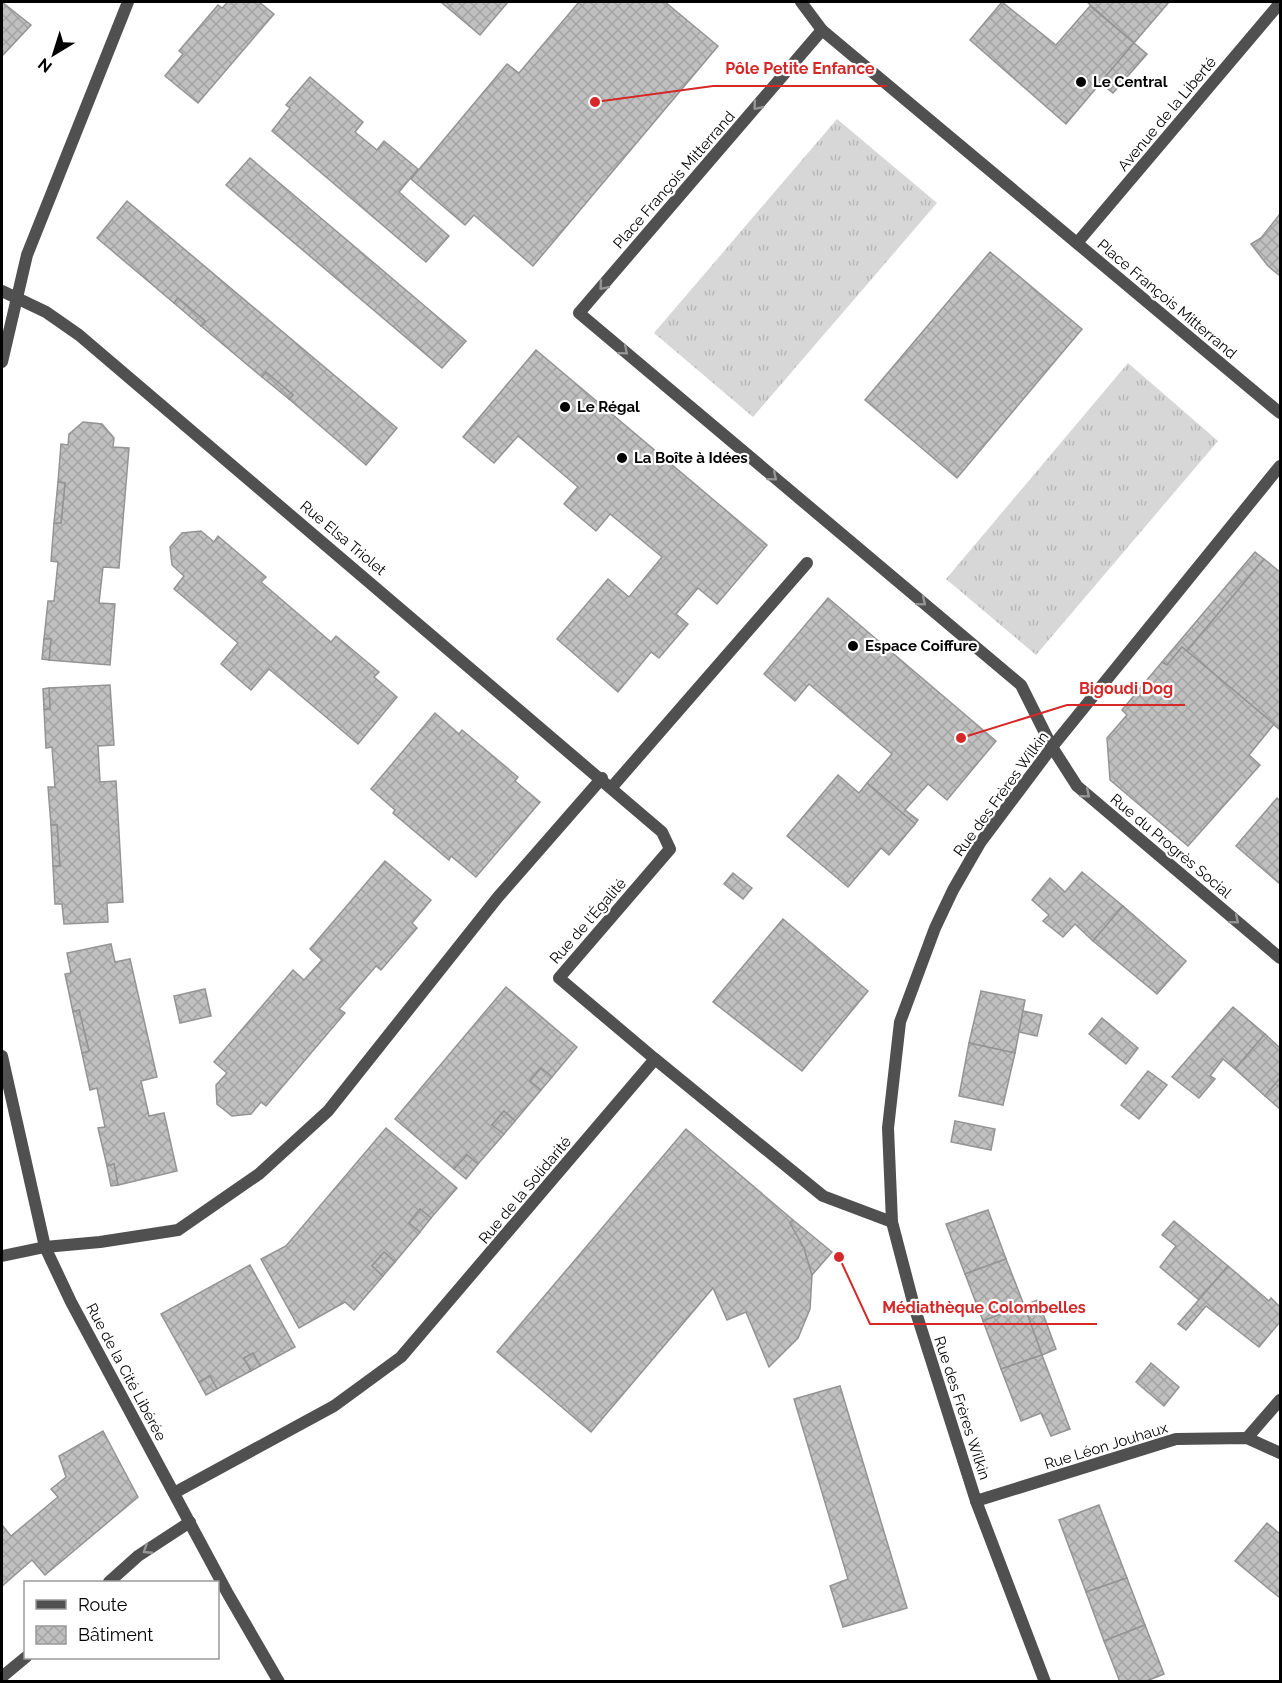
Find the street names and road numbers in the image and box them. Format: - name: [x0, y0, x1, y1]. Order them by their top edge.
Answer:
- street label: Avenue de la Liberté: [1114, 53, 1220, 175]
- street label: Place François Mitterrand: [609, 108, 739, 252]
- street label: Place François Mitterrand: [1094, 236, 1240, 362]
- street label: Rue Elsa Triolet: [296, 497, 390, 579]
- street label: Rue des Frères Wilkin: [950, 728, 1052, 860]
- street label: Rue du Progrès Social: [1107, 790, 1236, 903]
- street label: Rue de l'Égalité: [546, 874, 630, 967]
- street label: Rue de la Solidarité: [475, 1133, 575, 1247]
- street label: Rue de la Cité Libérée: [82, 1300, 170, 1444]
- street label: Rue des Frères Wilkin: [930, 1334, 994, 1482]
- street label: Rue Léon Jouhaux: [1042, 1419, 1170, 1473]

